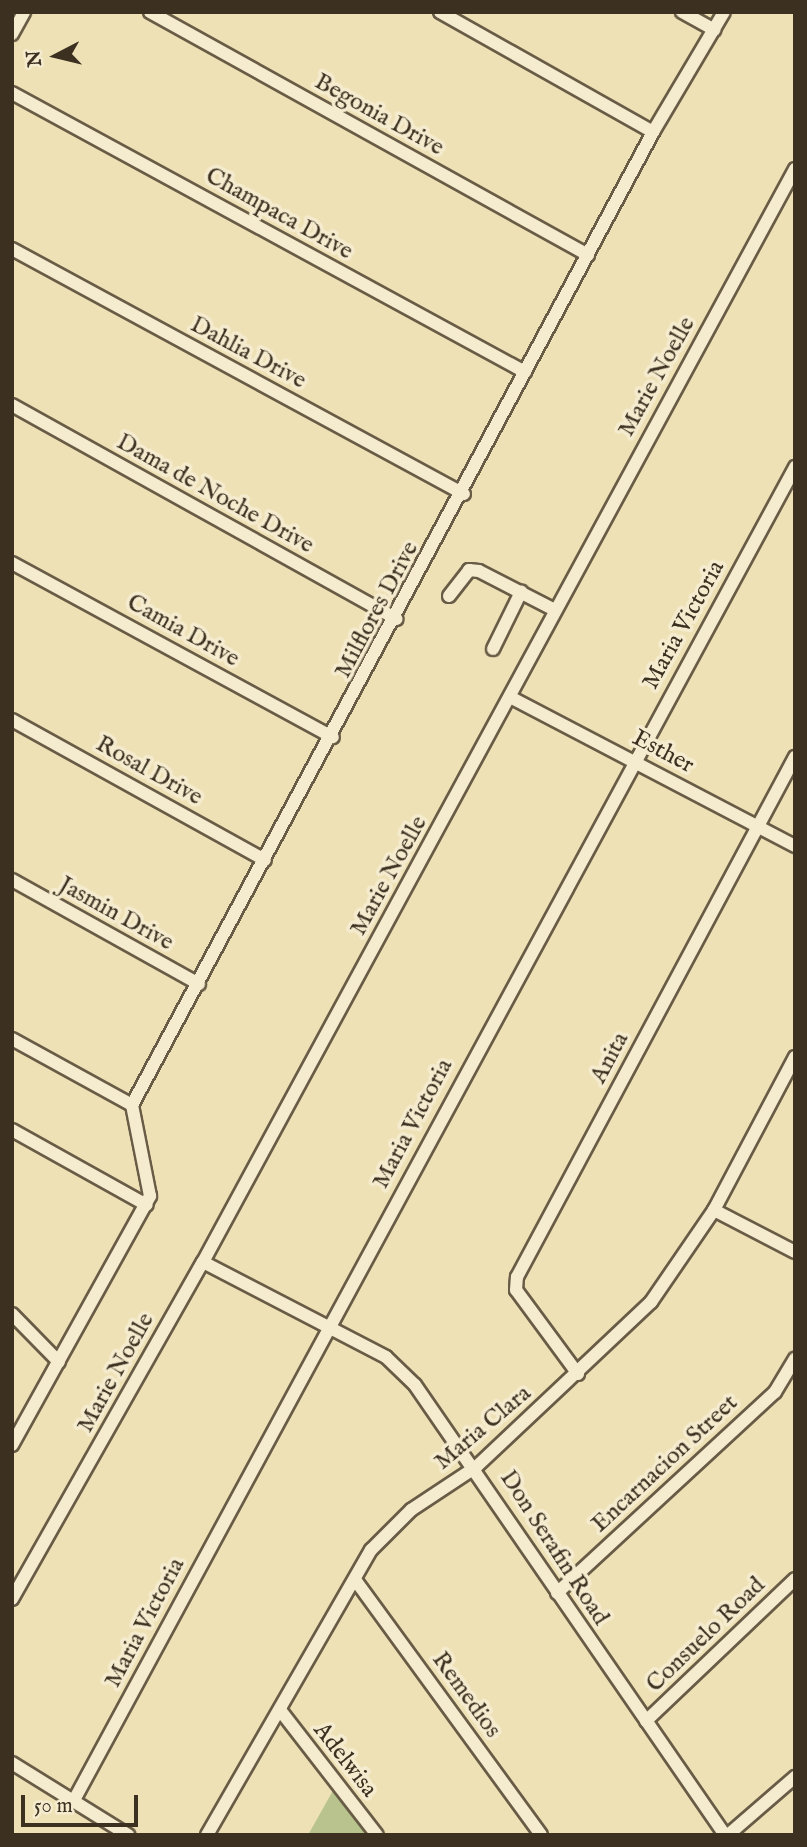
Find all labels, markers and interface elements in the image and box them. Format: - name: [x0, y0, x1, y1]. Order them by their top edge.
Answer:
- north arrow: [21, 21, 91, 91]
- text: N: [22, 49, 48, 68]
- street label: Begonia Drive: [309, 68, 449, 162]
- street label: Champaca Drive: [200, 162, 358, 266]
- street label: Dahlia Drive: [185, 310, 311, 396]
- street label: Marie Noelle: [612, 312, 702, 442]
- street label: Dama de Noche Drive: [111, 428, 319, 560]
- street label: Milflores Drive: [329, 537, 425, 683]
- street label: Maria Victoria: [637, 556, 731, 694]
- street label: Camia Drive: [122, 588, 244, 674]
- street label: Esther: [627, 724, 699, 780]
- street label: Rosal Drive: [91, 730, 207, 812]
- street label: Marie Noelle: [344, 811, 434, 941]
- street label: Jasmin Drive: [54, 871, 178, 957]
- street label: Anita: [585, 1027, 635, 1089]
- street label: Maria Victoria: [367, 1054, 459, 1194]
- street label: Marie Noelle: [71, 1308, 161, 1438]
- street label: Maria Clara: [429, 1379, 537, 1477]
- street label: Encarnacion Street: [586, 1389, 744, 1539]
- street label: Don Serafin Road: [493, 1465, 615, 1631]
- street label: Maria Victoria: [99, 1553, 191, 1693]
- street label: Consuelo Road: [641, 1571, 771, 1699]
- street label: Remedios: [425, 1646, 507, 1744]
- street label: Adelwisa: [307, 1717, 383, 1803]
- scale bar: [24, 1780, 142, 1824]
- text: 50 m: [34, 1793, 73, 1820]

